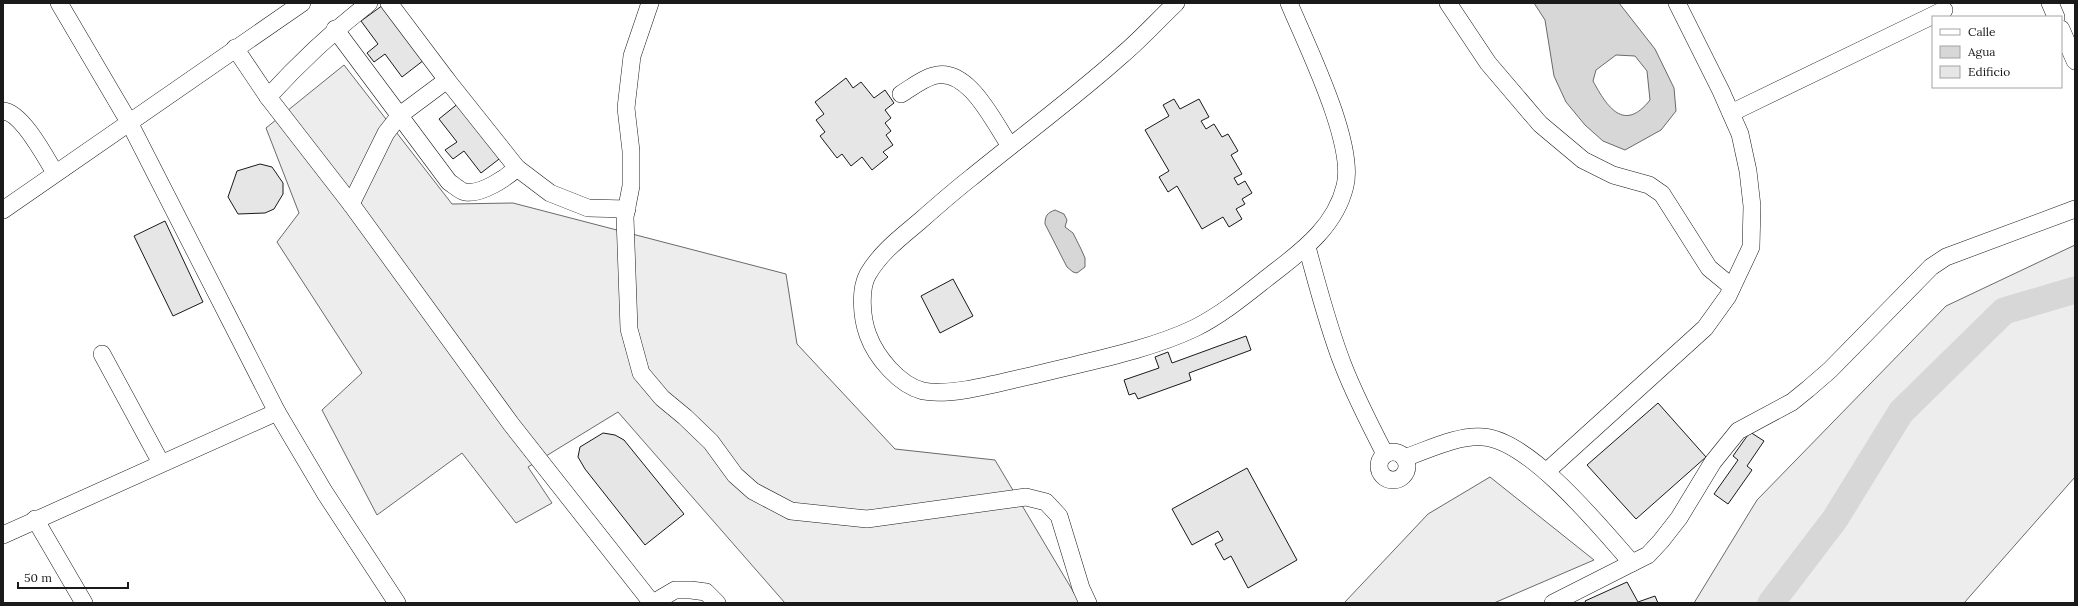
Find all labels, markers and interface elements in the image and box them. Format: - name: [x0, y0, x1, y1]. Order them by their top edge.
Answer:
- legend: [1932, 16, 2062, 88]
- text: Calle: [1968, 24, 1996, 39]
- text: Agua: [1967, 44, 1996, 59]
- text: Edificio: [1968, 64, 2010, 79]
- scale bar: [18, 564, 128, 590]
- text: 50 m: [24, 570, 52, 585]

